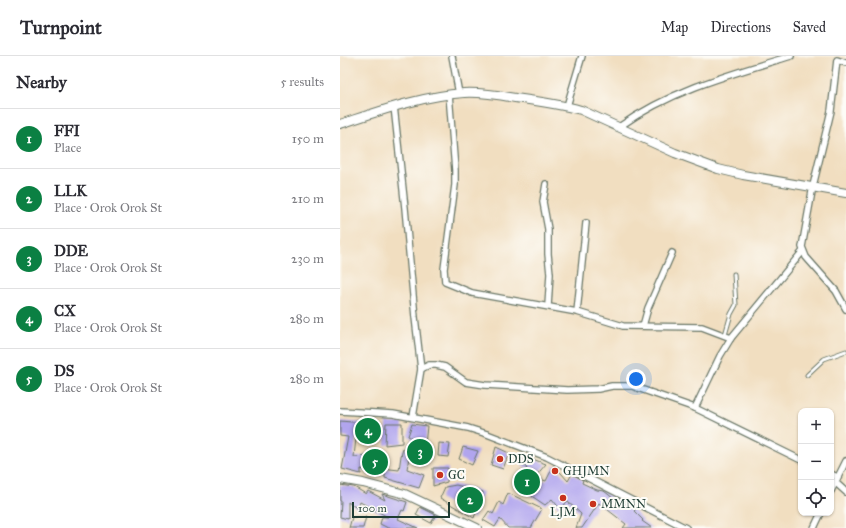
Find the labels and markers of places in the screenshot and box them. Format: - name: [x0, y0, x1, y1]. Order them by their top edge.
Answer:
- pin: 4: [355, 416, 381, 446]
- pin: 3: [407, 437, 433, 467]
- pin: 5: [362, 447, 388, 477]
- place label: DDS: [508, 452, 534, 466]
- marker: DDS: [495, 454, 505, 464]
- place label: GHJMN: [563, 464, 610, 479]
- marker: GHJMN: [550, 466, 560, 476]
- pin: 1: [514, 467, 540, 497]
- place label: GC: [448, 468, 465, 482]
- marker: GC: [435, 470, 445, 480]
- pin: 2: [457, 485, 483, 515]
- marker: LJM: [558, 493, 568, 503]
- place label: MMNN: [601, 497, 646, 511]
- marker: MMNN: [588, 499, 598, 509]
- place label: LJM: [550, 505, 576, 520]

